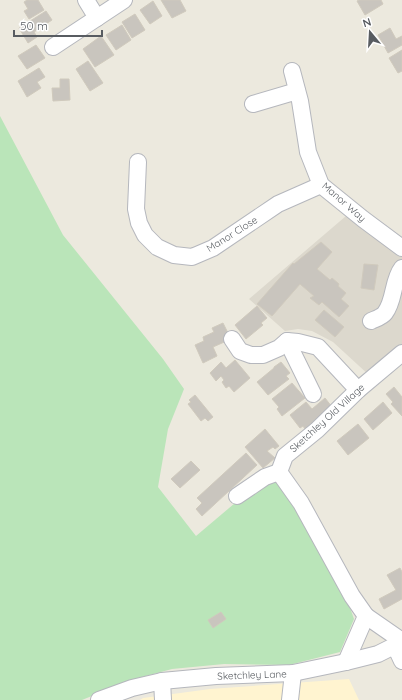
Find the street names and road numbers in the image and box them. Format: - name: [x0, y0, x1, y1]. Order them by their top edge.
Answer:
- street label: Manor Way: [319, 179, 369, 225]
- street label: Manor Close: [204, 213, 260, 255]
- street label: Sketchley Old Village: [287, 381, 367, 455]
- street label: Sketchley Lane: [217, 667, 287, 683]

